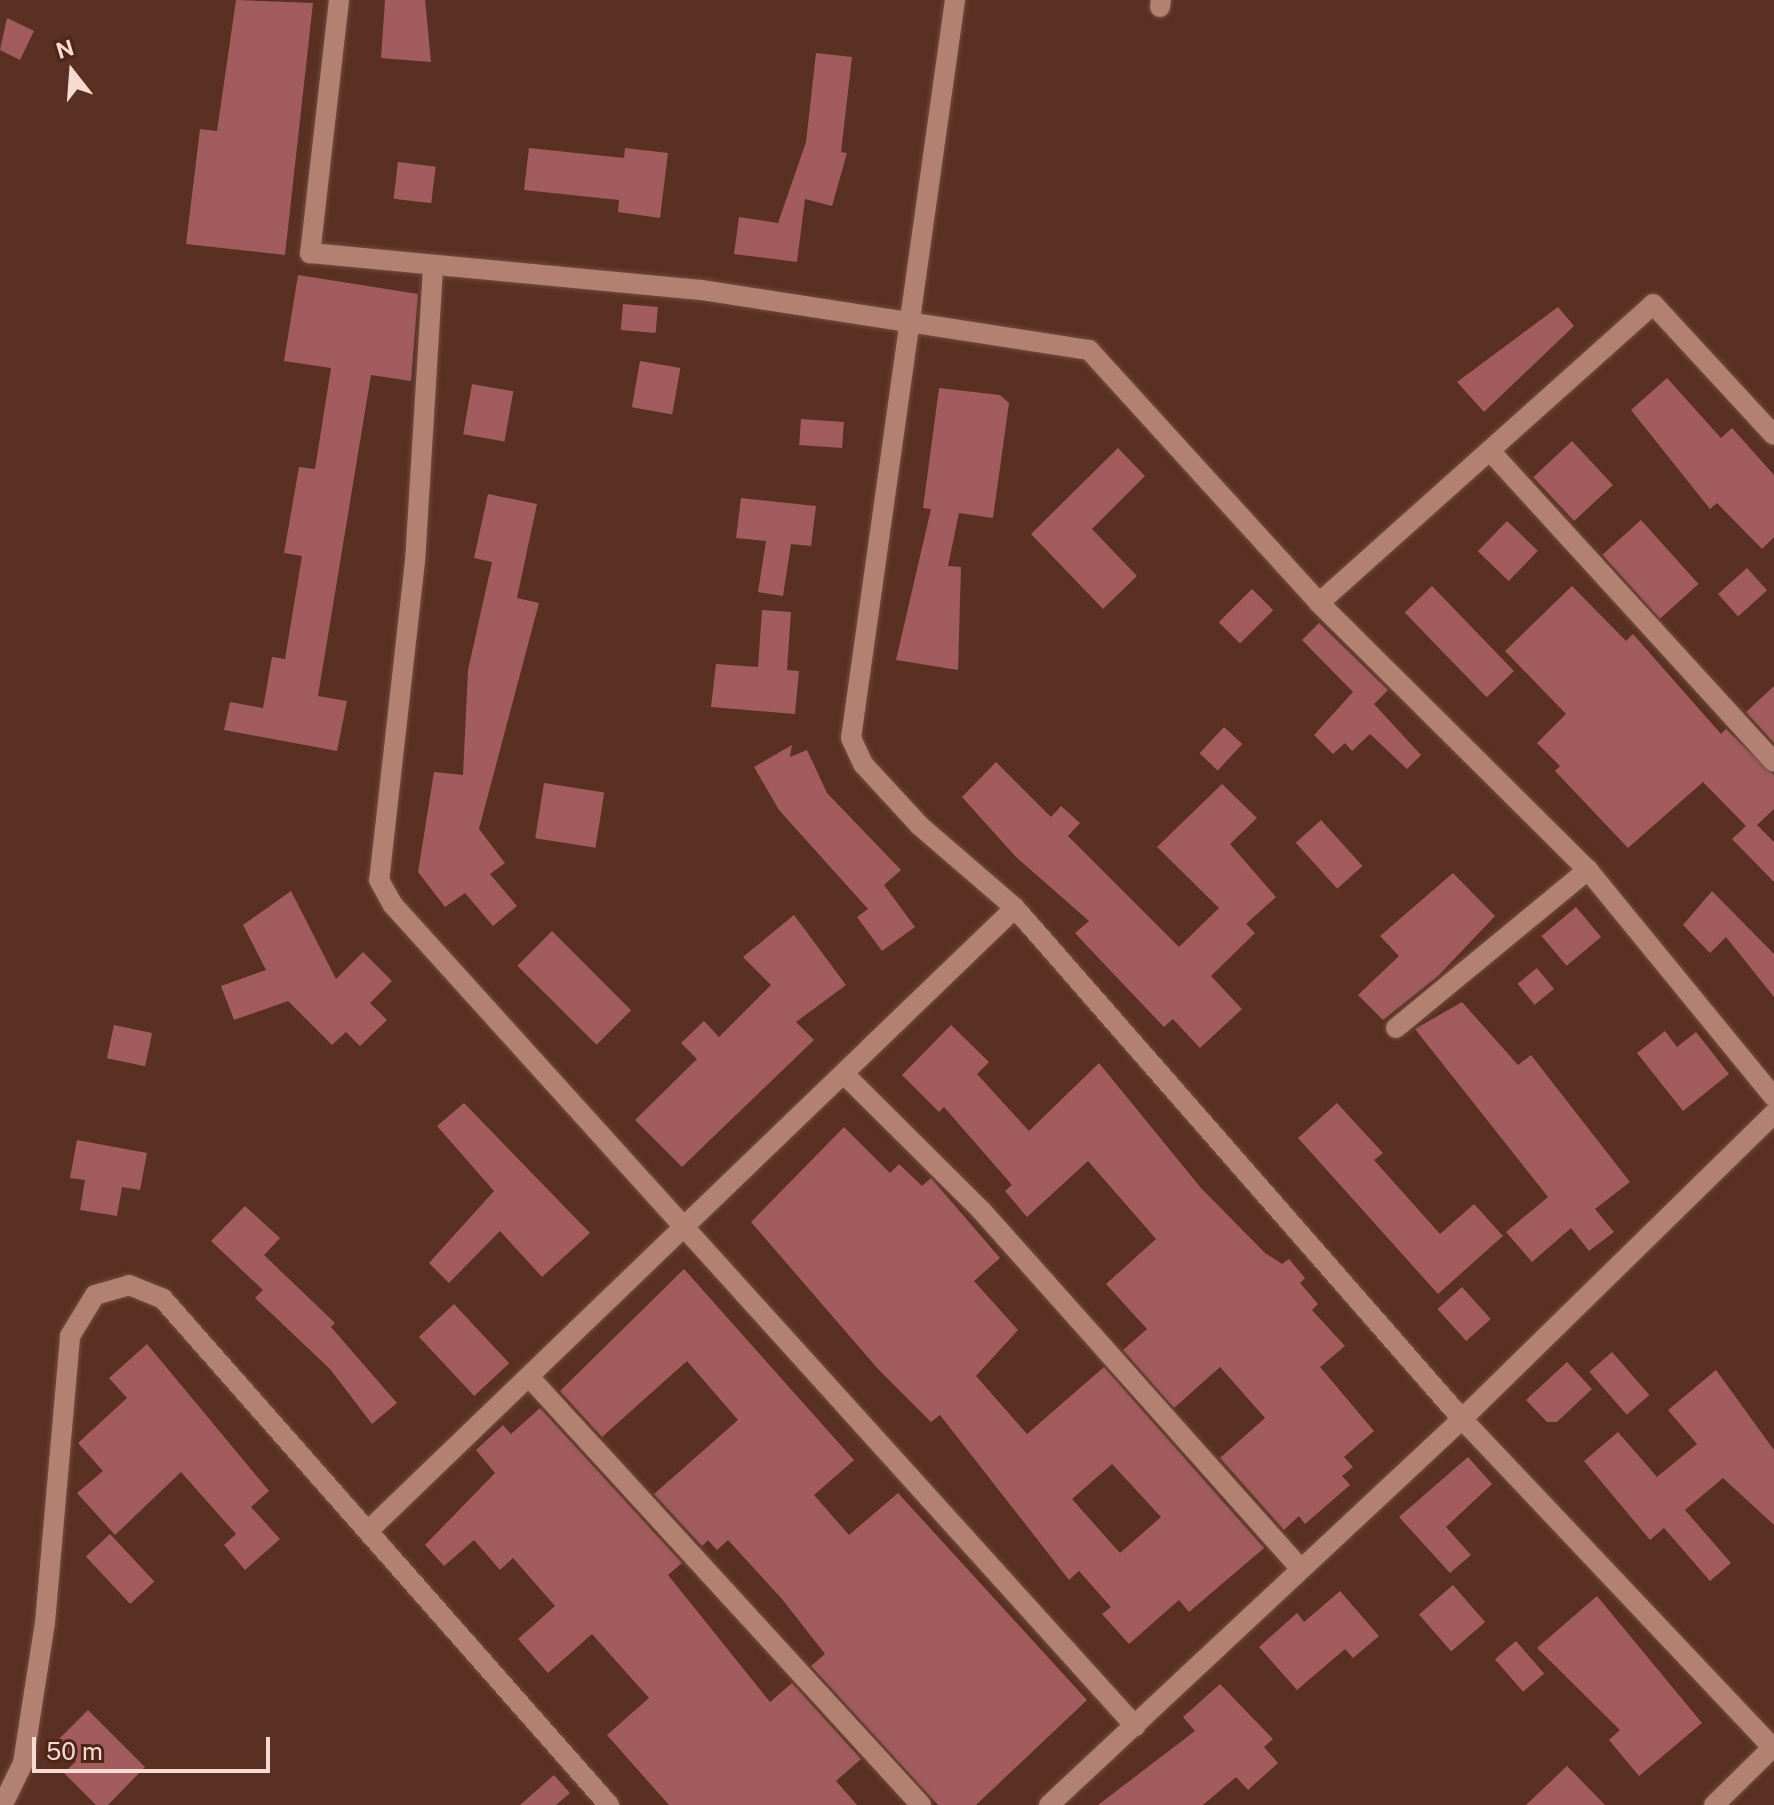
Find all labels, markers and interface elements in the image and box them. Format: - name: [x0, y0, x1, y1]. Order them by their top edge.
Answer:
- north arrow: [32, 32, 112, 112]
- text: N: [53, 34, 77, 64]
- scale bar: [36, 1721, 274, 1771]
- text: 50 m: [46, 1737, 103, 1765]

